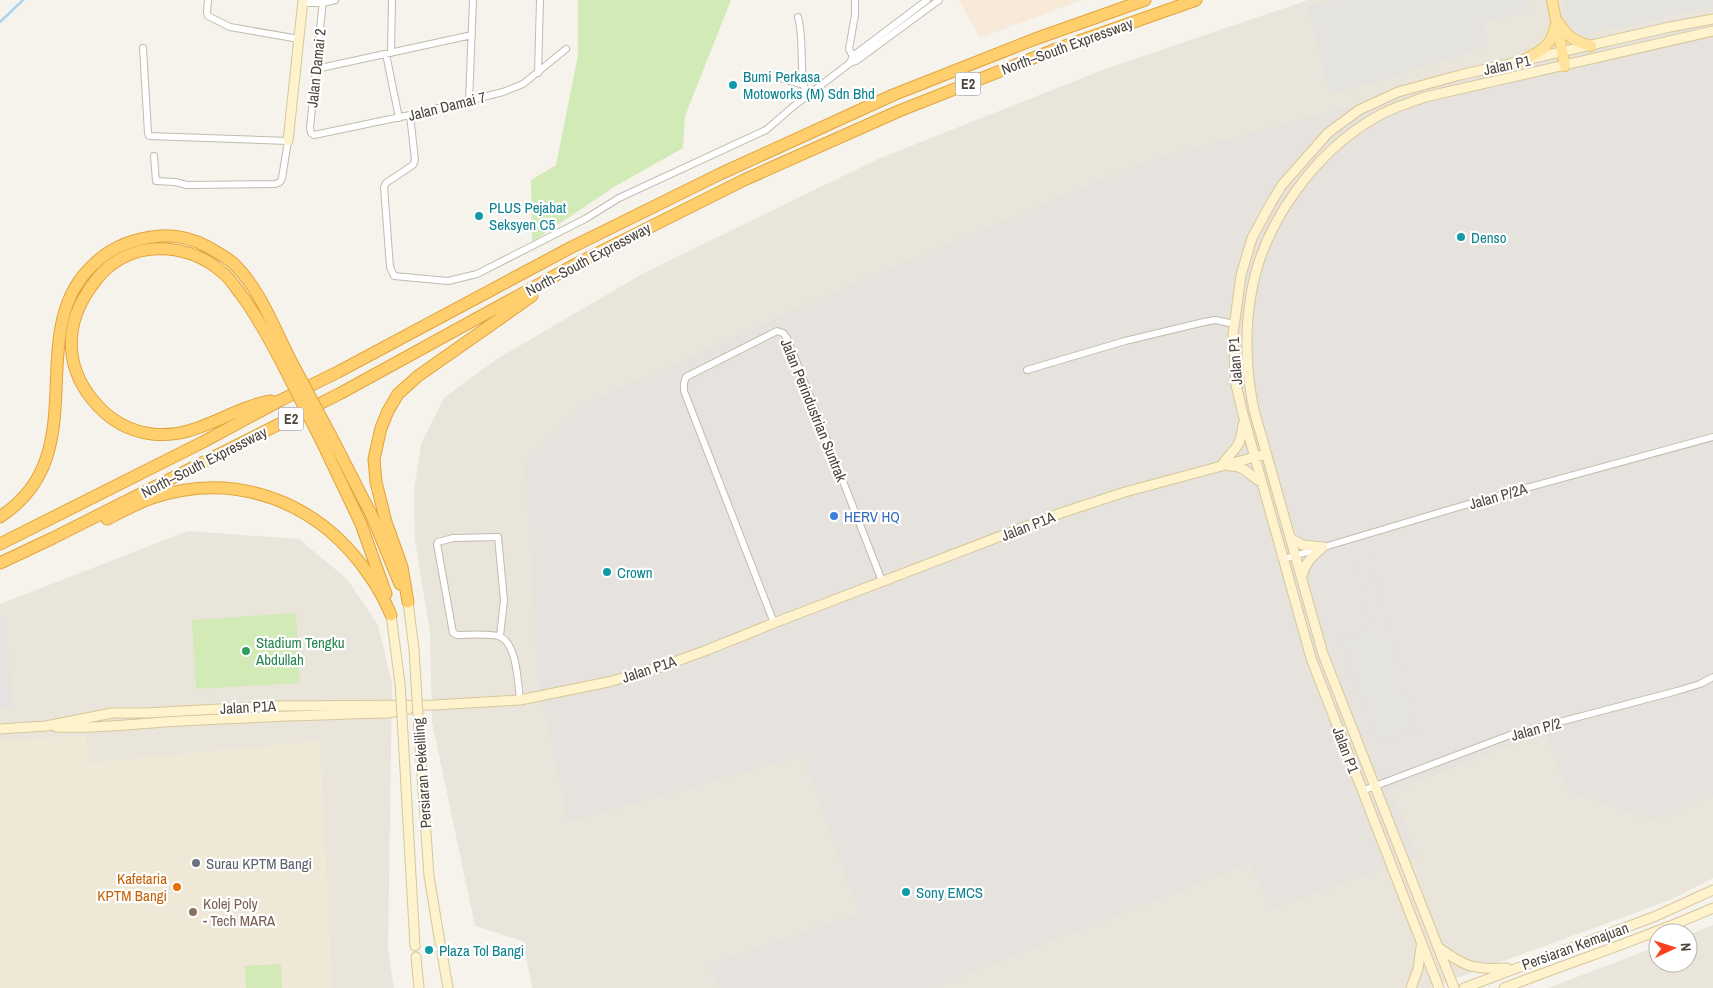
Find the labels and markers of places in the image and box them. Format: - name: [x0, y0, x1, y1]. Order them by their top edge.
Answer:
- place label: Bumi Perkasa Motoworks (M) Sdn Bhd: [743, 66, 875, 104]
- marker: Bumi Perkasa Motoworks (M) Sdn Bhd: [727, 79, 739, 91]
- place label: PLUS Pejabat Seksyen C5: [489, 197, 567, 235]
- marker: PLUS Pejabat Seksyen C5: [473, 210, 485, 222]
- place label: Denso: [1471, 227, 1507, 248]
- marker: Denso: [1455, 231, 1467, 243]
- place label: HERV HQ: [844, 506, 900, 527]
- marker: HERV HQ: [828, 510, 840, 522]
- place label: Crown: [617, 562, 653, 583]
- marker: Crown: [601, 566, 613, 578]
- place label: Stadium Tengku Abdullah: [255, 632, 345, 670]
- marker: Stadium Tengku Abdullah: [240, 645, 252, 657]
- place label: Surau KPTM Bangi: [206, 853, 312, 874]
- marker: Surau KPTM Bangi: [190, 857, 202, 869]
- place label: Kafetaria KPTM Bangi: [97, 868, 167, 906]
- marker: Kafetaria KPTM Bangi: [171, 881, 183, 893]
- place label: Sony EMCS: [916, 882, 983, 903]
- marker: Sony EMCS: [900, 886, 912, 898]
- place label: Kolej Poly - Tech MARA: [203, 893, 276, 931]
- marker: Kolej Poly - Tech MARA: [187, 906, 199, 918]
- place label: Plaza Tol Bangi: [439, 940, 524, 961]
- marker: Plaza Tol Bangi: [423, 944, 435, 956]

